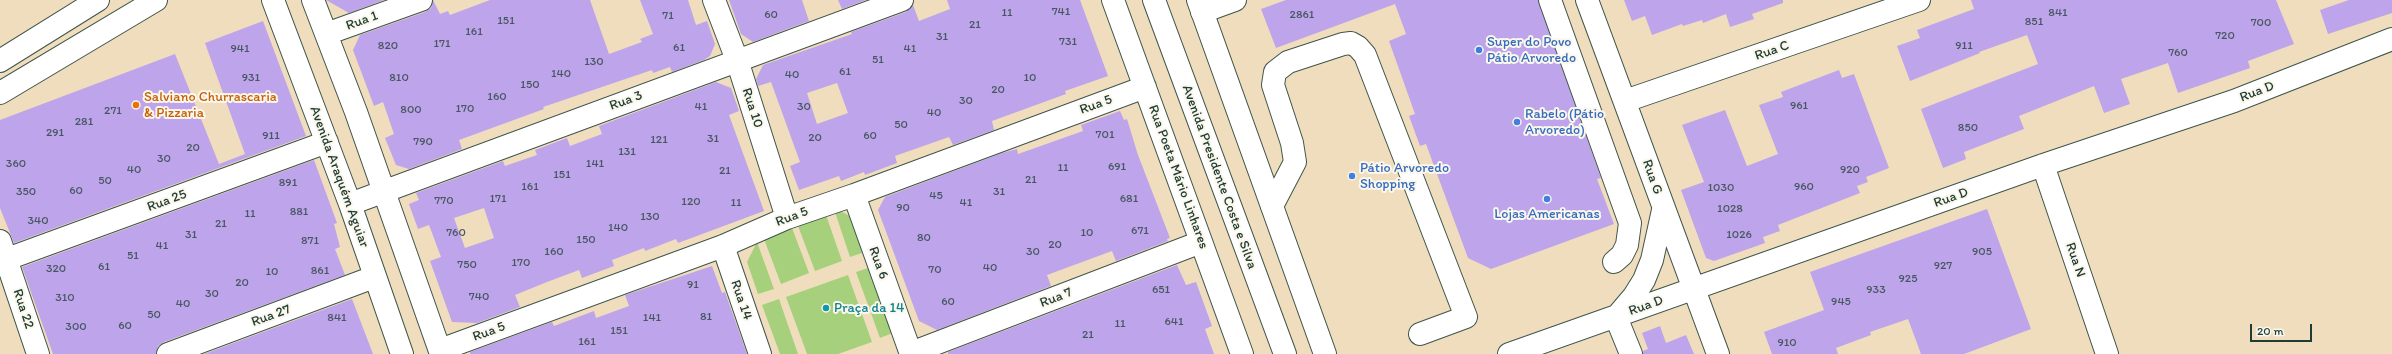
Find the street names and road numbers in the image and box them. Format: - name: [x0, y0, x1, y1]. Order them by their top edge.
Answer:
- street label: Rua 1: [344, 8, 380, 34]
- street label: Rua C: [1753, 37, 1791, 65]
- street label: Rua D: [2237, 78, 2277, 106]
- street label: Avenida Presidente Costa e Silva: [1178, 83, 1260, 271]
- street label: Rua 10: [738, 86, 766, 130]
- street label: Rua 3: [607, 87, 645, 115]
- street label: Rua 5: [1077, 91, 1115, 119]
- street label: Rua Poeta Mário Linhares: [1144, 103, 1212, 251]
- street label: Avenida Araquém Aguiar: [306, 104, 372, 250]
- street label: Rua G: [1638, 157, 1666, 197]
- street label: Rua D: [1931, 184, 1971, 212]
- street label: Rua 25: [145, 186, 189, 216]
- street label: Rua 5: [773, 203, 811, 231]
- street label: Rua N: [2061, 240, 2089, 280]
- street label: Rua 6: [864, 244, 892, 282]
- street label: Rua 14: [726, 278, 756, 322]
- street label: Rua 7: [1038, 284, 1074, 312]
- street label: Rua 22: [9, 287, 37, 331]
- street label: Rua D: [1626, 292, 1666, 320]
- street label: Rua 27: [249, 301, 293, 331]
- street label: Rua 5: [470, 318, 508, 346]

